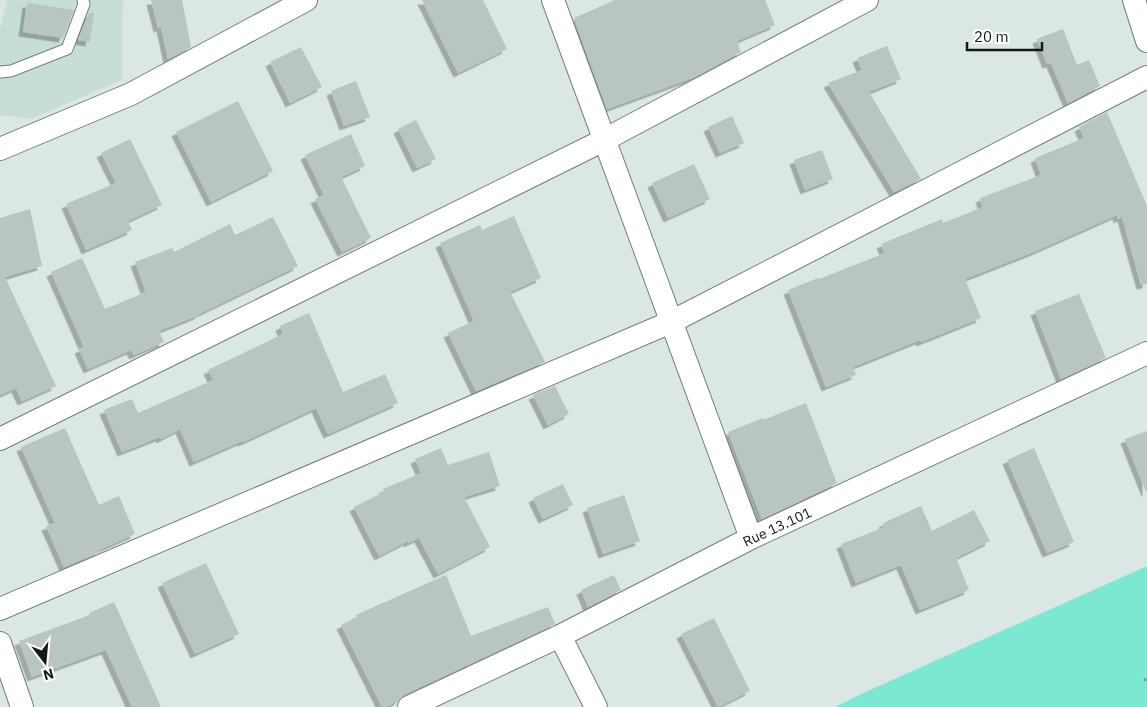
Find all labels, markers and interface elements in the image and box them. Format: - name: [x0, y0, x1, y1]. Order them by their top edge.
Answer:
- scale bar: [967, 20, 1042, 52]
- text: 20 m: [974, 27, 1009, 46]
- street label: Rue 13.101: [740, 503, 814, 551]
- north arrow: [20, 637, 70, 687]
- text: N: [41, 664, 56, 685]

